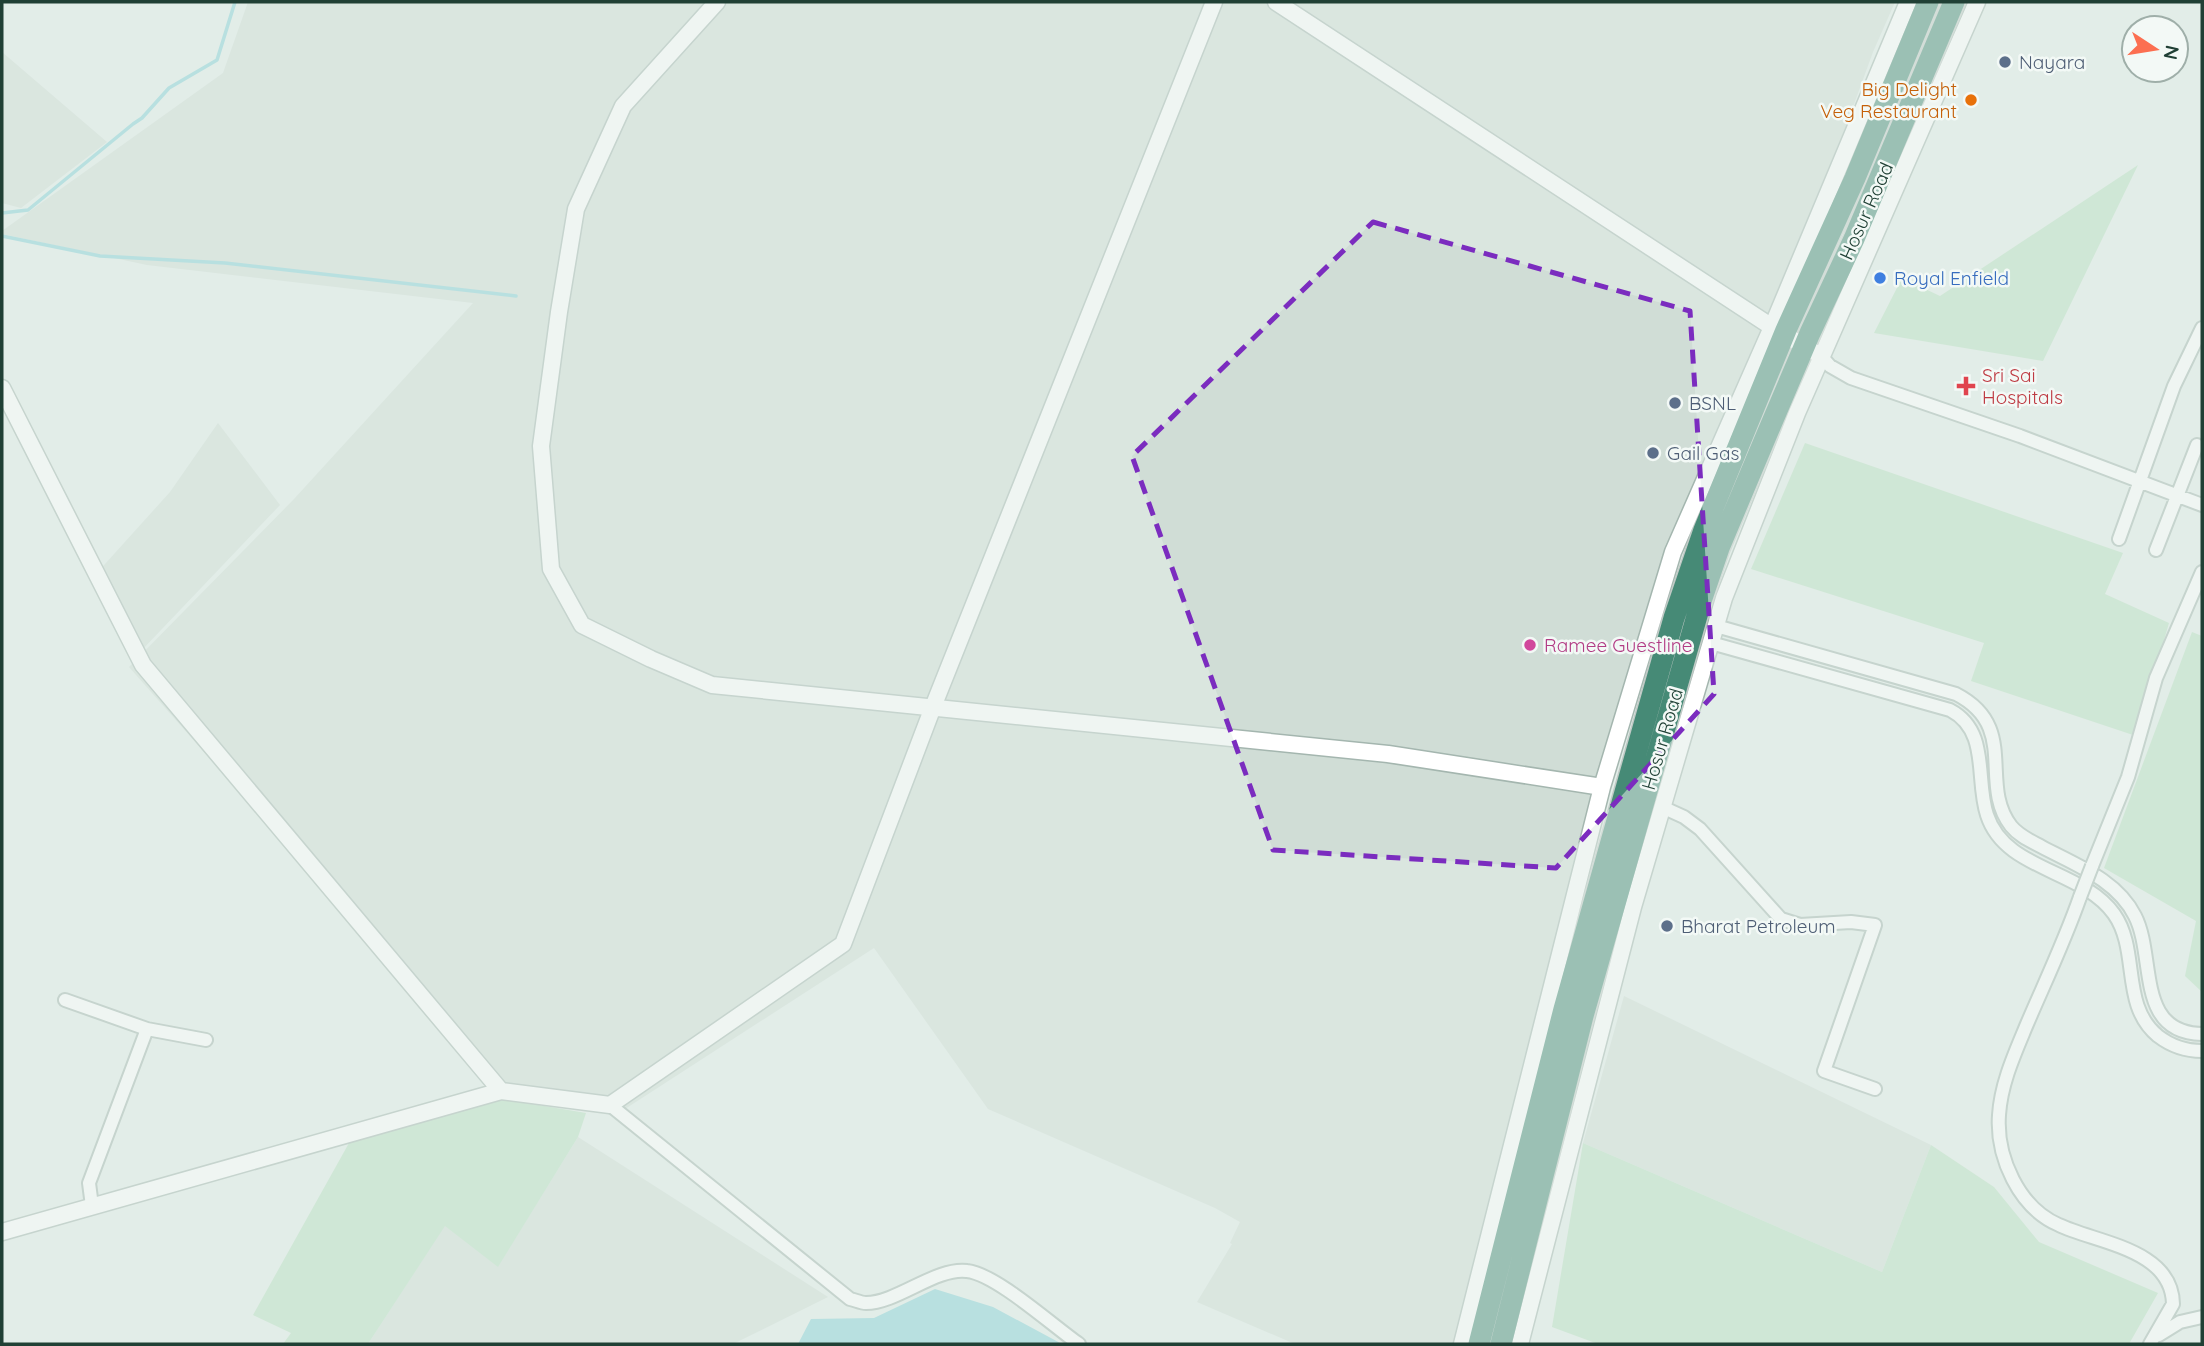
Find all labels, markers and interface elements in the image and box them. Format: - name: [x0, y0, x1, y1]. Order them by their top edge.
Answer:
- north arrow: [2120, 14, 2190, 84]
- text: N: [2158, 43, 2185, 62]
- place label: Nayara: [2019, 50, 2085, 74]
- marker: Nayara: [1997, 54, 2013, 70]
- place label: Big Delight Veg Restaurant: [1820, 77, 1957, 123]
- marker: Big Delight Veg Restaurant: [1963, 92, 1979, 108]
- street label: Hosur Road: [1834, 158, 1898, 264]
- place label: Royal Enfield: [1894, 266, 2009, 290]
- marker: Royal Enfield: [1872, 270, 1888, 286]
- place label: Sri Sai Hospitals: [1982, 363, 2063, 409]
- marker: Sri Sai Hospitals: [1956, 376, 1976, 396]
- place label: BSNL: [1689, 391, 1736, 415]
- marker: BSNL: [1667, 395, 1683, 411]
- place label: Gail Gas: [1667, 441, 1740, 465]
- marker: Gail Gas: [1645, 445, 1661, 461]
- place label: Ramee Guestline: [1544, 633, 1693, 657]
- marker: Ramee Guestline: [1522, 637, 1538, 653]
- street label: Hosur Road: [1636, 685, 1688, 793]
- place label: Bharat Petroleum: [1681, 914, 1836, 938]
- marker: Bharat Petroleum: [1659, 918, 1675, 934]

